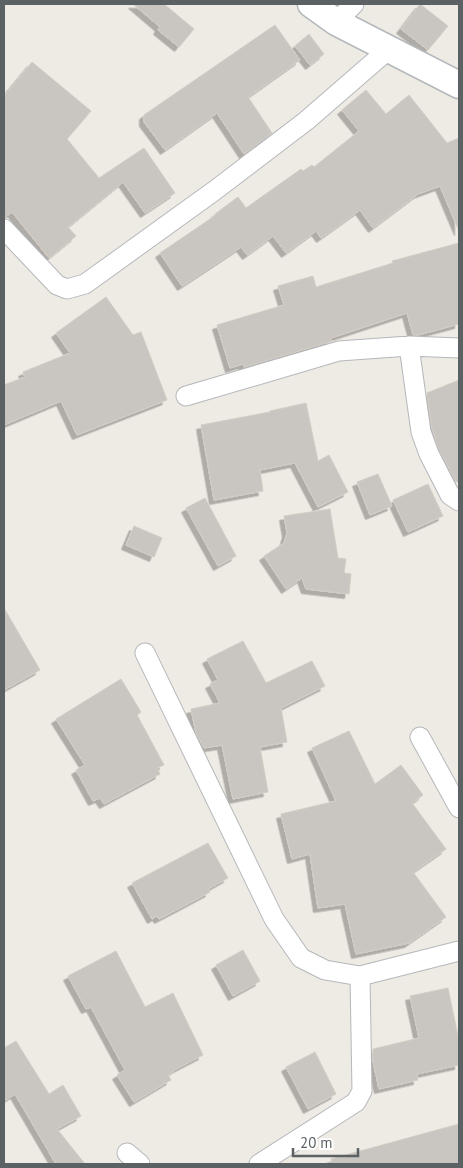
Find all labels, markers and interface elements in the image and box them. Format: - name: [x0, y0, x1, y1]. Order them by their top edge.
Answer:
- scale bar: [293, 1126, 358, 1158]
- text: 20 m: [300, 1133, 333, 1152]

